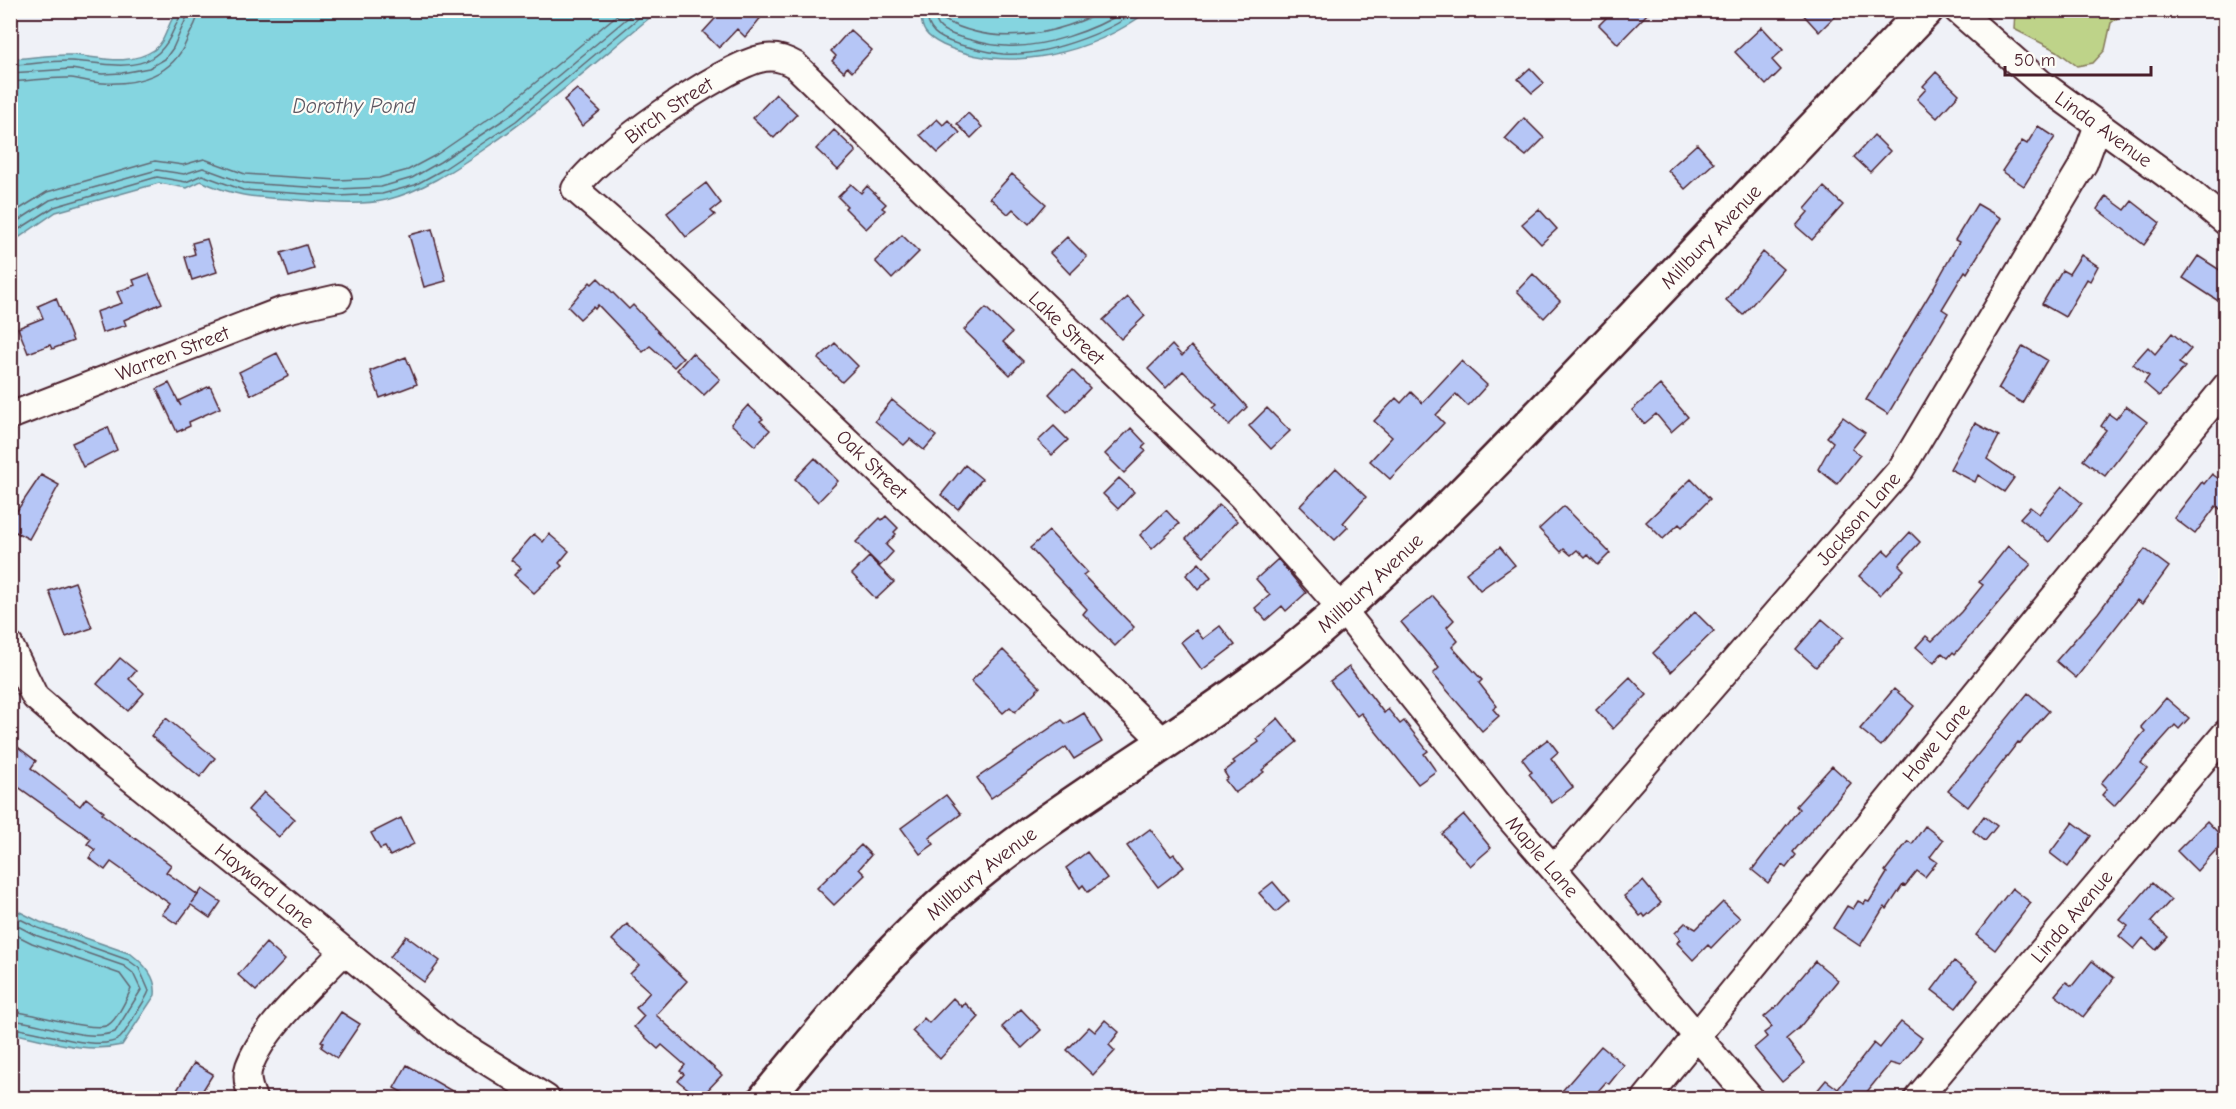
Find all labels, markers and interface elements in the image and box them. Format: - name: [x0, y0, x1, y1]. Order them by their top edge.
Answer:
- scale bar: [2005, 39, 2150, 77]
- text: 50 m: [2014, 50, 2056, 71]
- street label: Birch Street: [620, 72, 718, 149]
- street label: Linda Avenue: [2050, 86, 2156, 172]
- water label: Dorothy Pond: [292, 94, 416, 118]
- street label: Millbury Avenue: [1656, 180, 1766, 294]
- street label: Lake Street: [1024, 287, 1110, 371]
- street label: Warren Street: [112, 321, 234, 386]
- street label: Oak Street: [831, 425, 913, 505]
- street label: Jackson Lane: [1812, 467, 1905, 570]
- street label: Millbury Avenue: [1313, 529, 1428, 637]
- street label: Howe Lane: [1898, 699, 1975, 786]
- street label: Maple Lane: [1501, 811, 1583, 902]
- street label: Millbury Avenue: [921, 822, 1041, 925]
- street label: Hayward Lane: [210, 839, 319, 933]
- street label: Linda Avenue: [2026, 865, 2117, 967]

